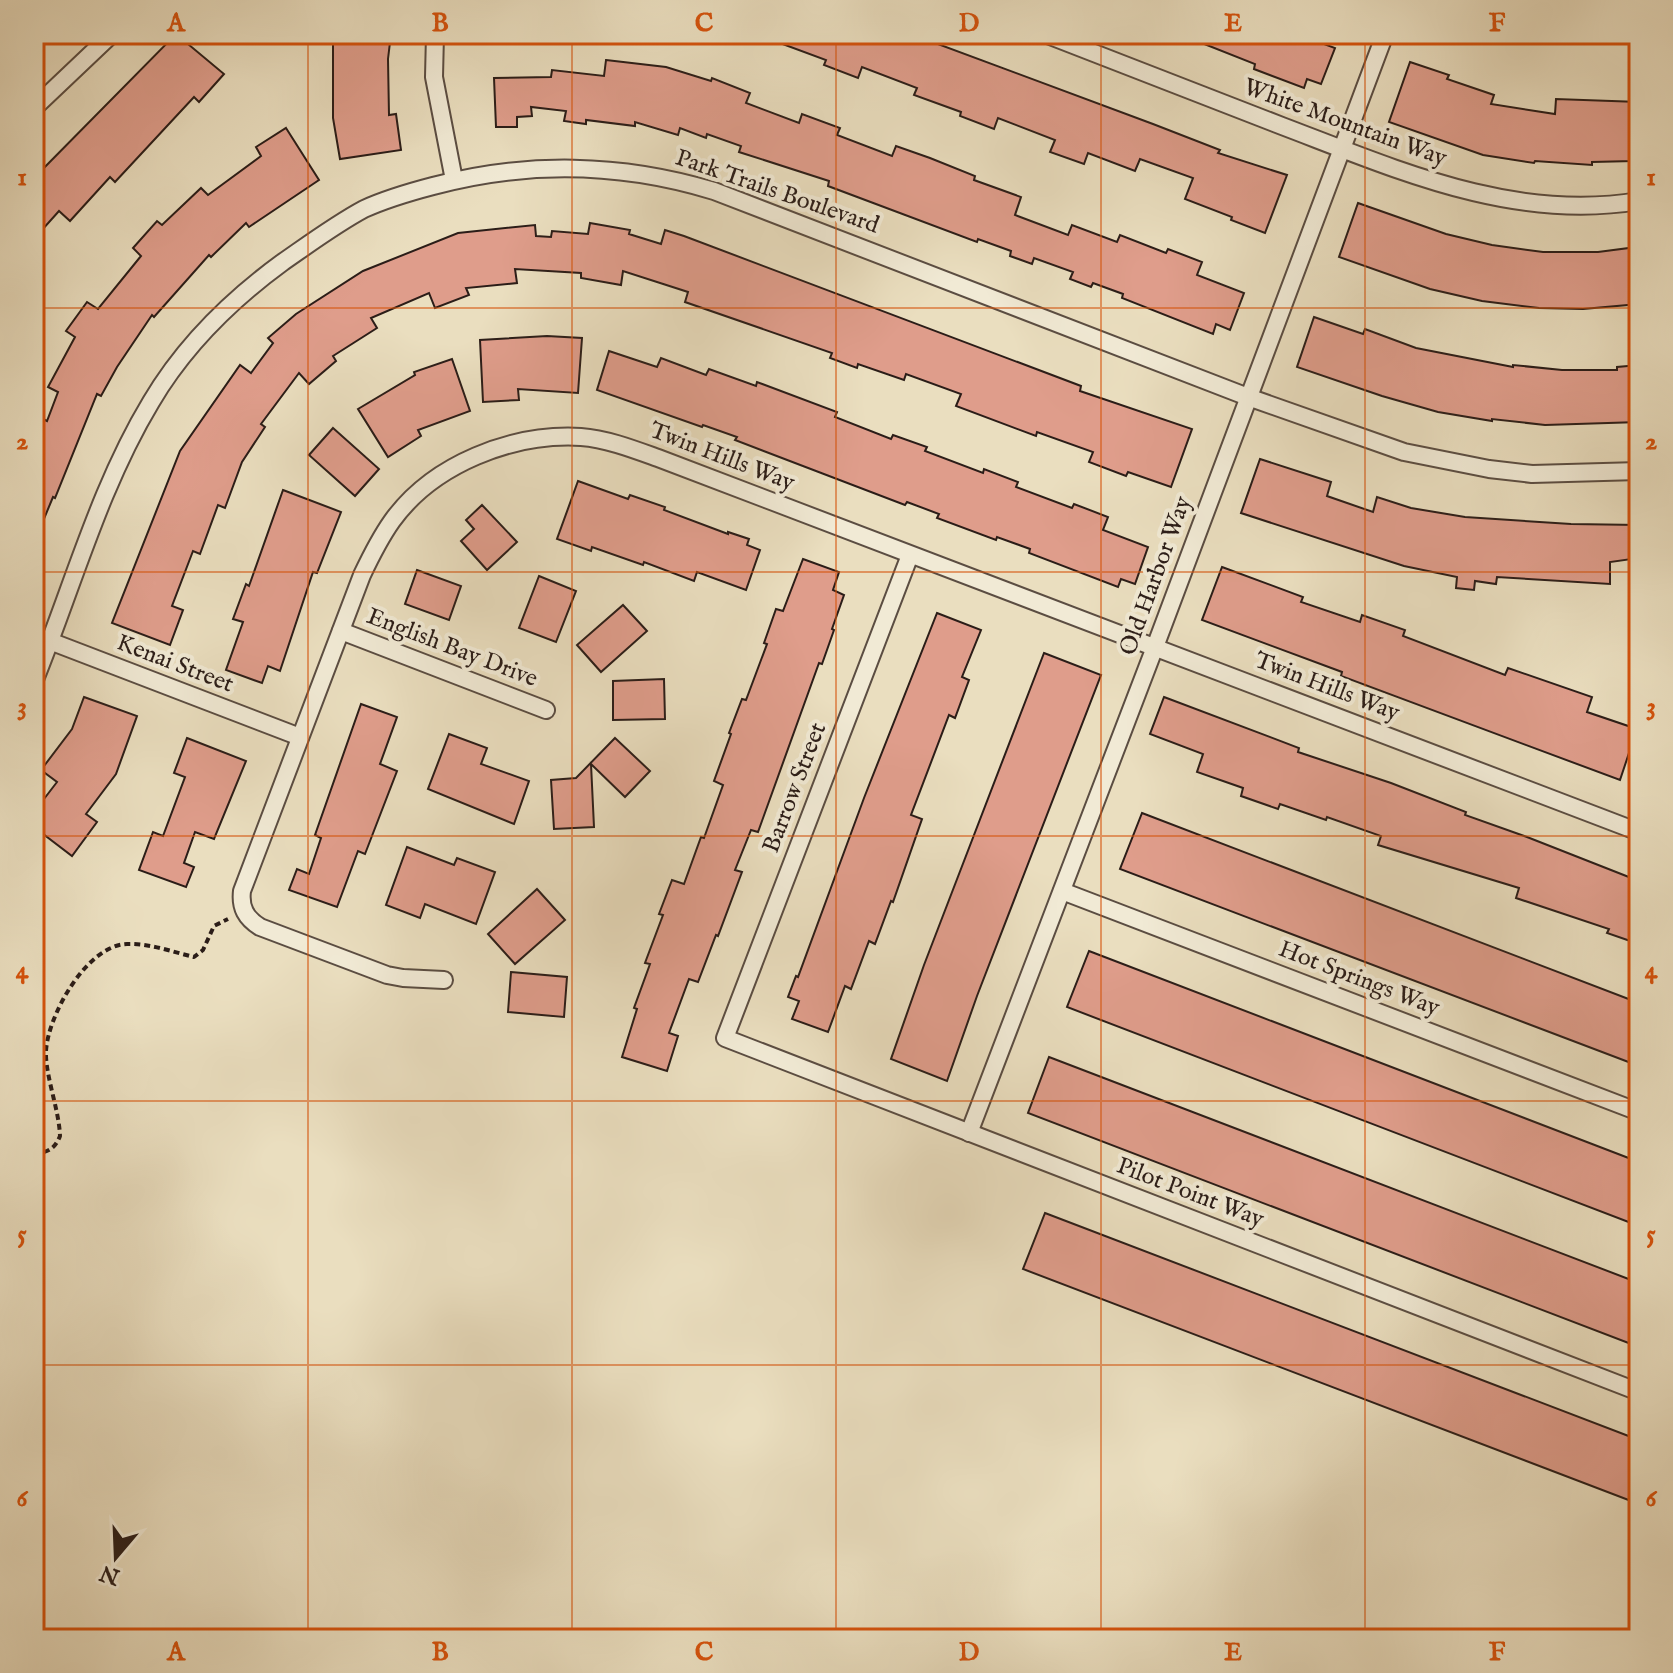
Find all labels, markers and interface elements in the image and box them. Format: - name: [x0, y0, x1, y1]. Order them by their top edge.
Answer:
- text: A: [166, 7, 186, 40]
- text: B: [431, 7, 449, 40]
- text: C: [695, 7, 714, 40]
- text: D: [959, 7, 980, 40]
- text: E: [1224, 7, 1242, 40]
- text: F: [1489, 7, 1506, 40]
- street label: White Mountain Way: [1239, 72, 1451, 174]
- street label: Park Trails Boulevard: [671, 143, 883, 241]
- text: 1: [17, 161, 27, 194]
- text: 1: [1646, 161, 1656, 194]
- street label: Twin Hills Way: [645, 415, 799, 499]
- text: 2: [16, 425, 28, 458]
- text: 2: [1645, 425, 1657, 458]
- street label: Old Harbor Way: [1113, 492, 1199, 660]
- street label: English Bay Drive: [362, 601, 542, 695]
- street label: Kenai Street: [112, 628, 238, 700]
- street label: Twin Hills Way: [1250, 645, 1404, 729]
- text: 3: [17, 690, 27, 723]
- text: 3: [1646, 690, 1656, 723]
- street label: Barrow Street: [756, 718, 834, 858]
- street label: Hot Springs Way: [1274, 934, 1444, 1024]
- text: 4: [16, 954, 30, 987]
- text: 4: [1645, 954, 1659, 987]
- street label: Pilot Point Way: [1112, 1151, 1268, 1235]
- text: 5: [17, 1218, 27, 1251]
- text: 5: [1646, 1218, 1656, 1251]
- text: 6: [17, 1482, 29, 1515]
- text: 6: [1646, 1482, 1658, 1515]
- north arrow: [76, 1517, 156, 1597]
- text: N: [97, 1558, 125, 1591]
- text: A: [166, 1636, 186, 1669]
- text: B: [431, 1636, 449, 1669]
- text: C: [695, 1636, 714, 1669]
- text: D: [959, 1636, 980, 1669]
- text: E: [1224, 1636, 1242, 1669]
- text: F: [1489, 1636, 1506, 1669]

